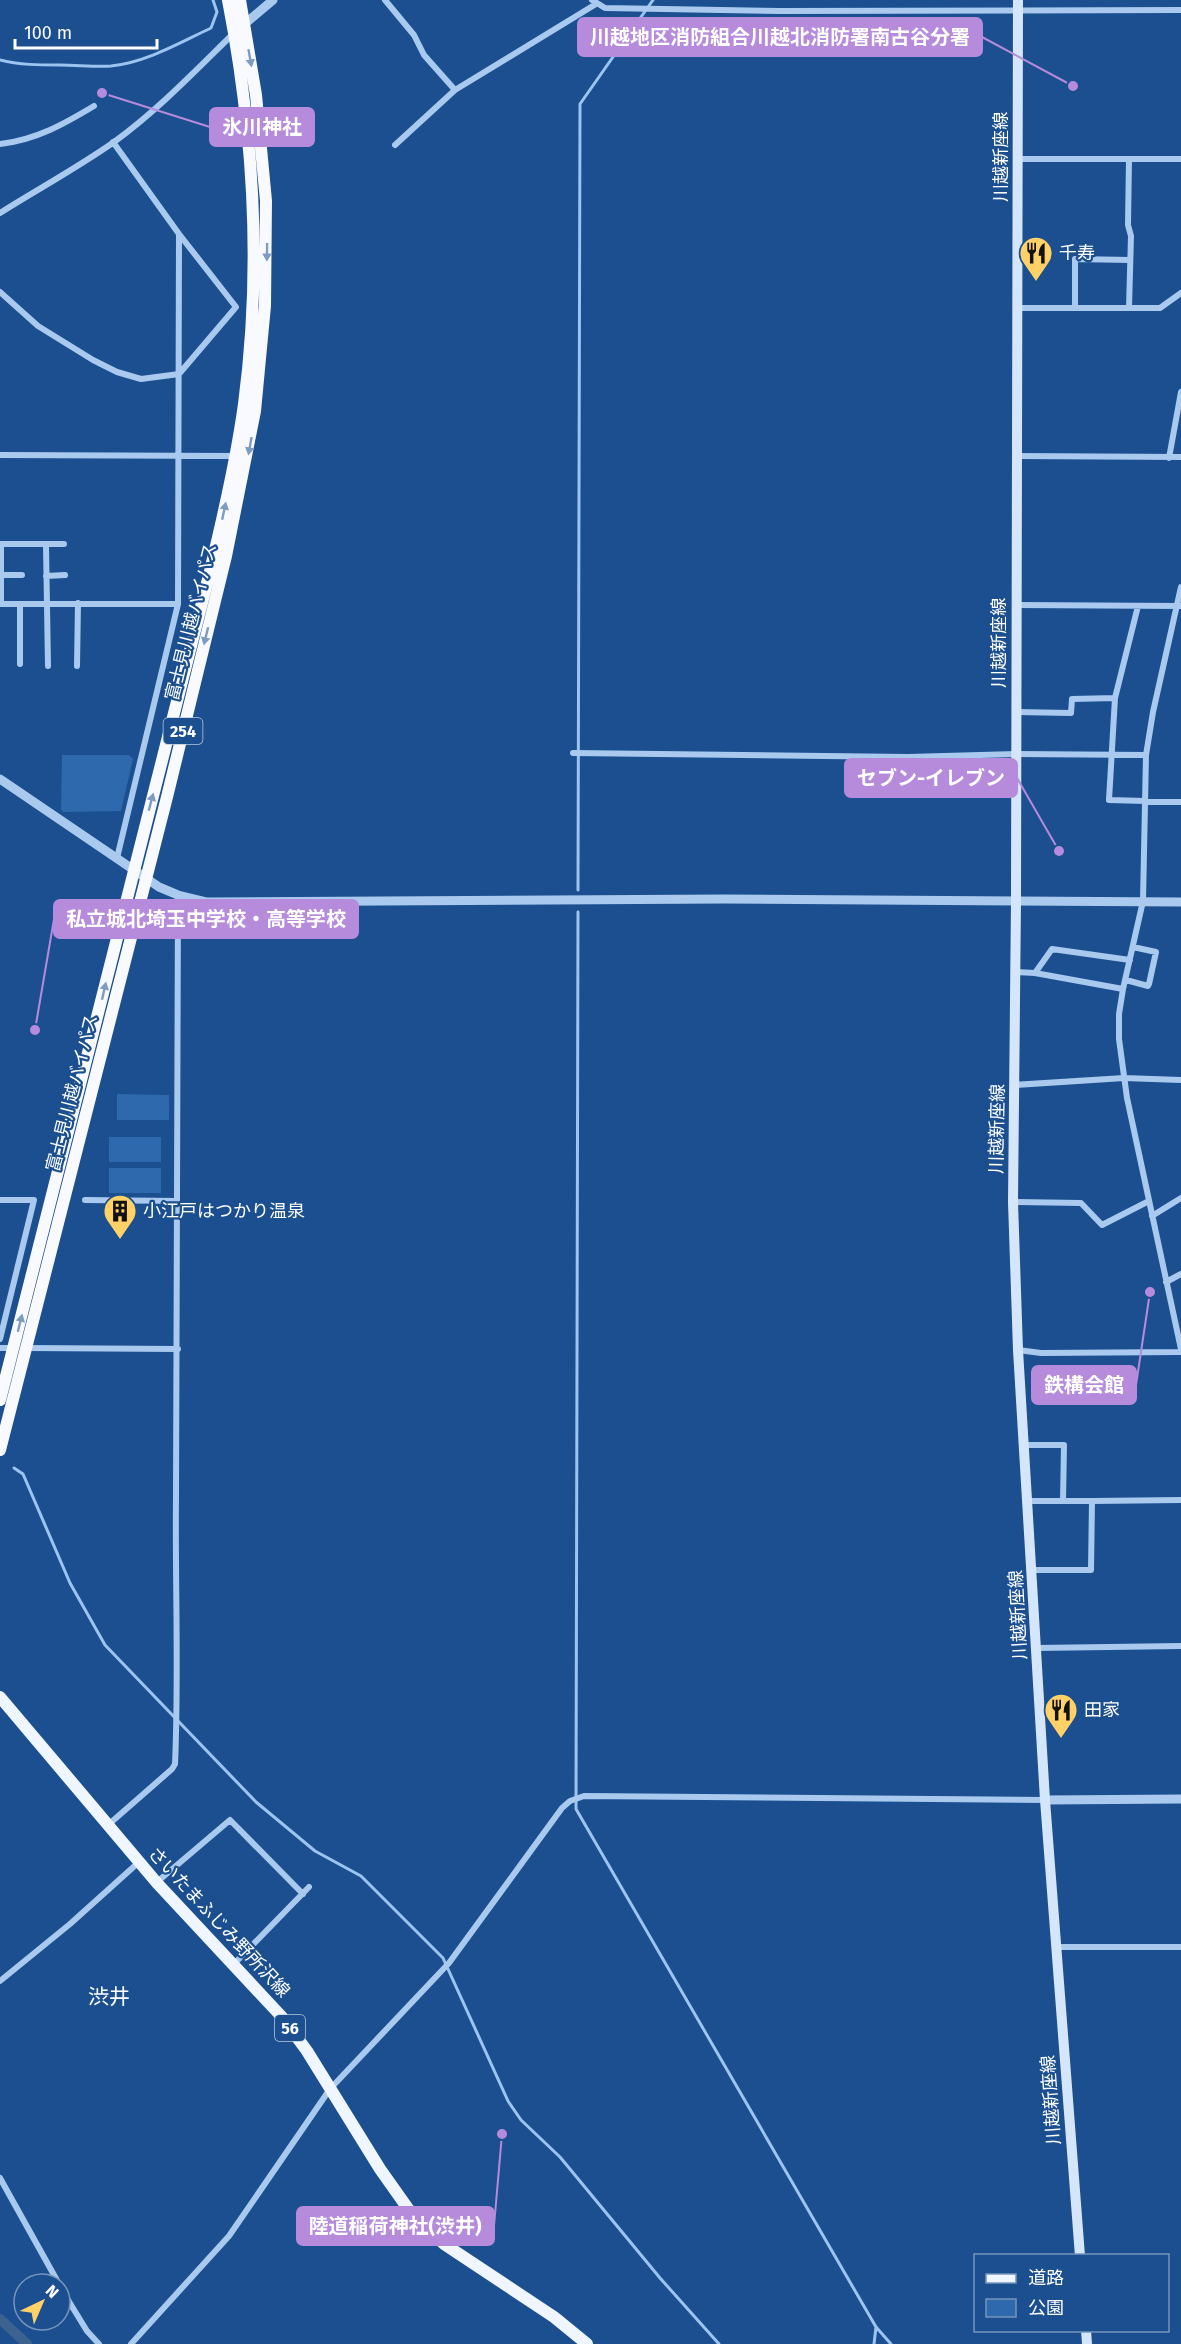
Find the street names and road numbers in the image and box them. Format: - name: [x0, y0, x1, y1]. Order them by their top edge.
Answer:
- street label: 川越新座線: [990, 112, 1012, 202]
- street label: 富士見川越バイパス: [161, 541, 221, 703]
- street label: 川越新座線: [988, 598, 1010, 688]
- road number: 254: [164, 718, 202, 744]
- street label: 富士見川越バイパス: [42, 1012, 102, 1174]
- street label: 川越新座線: [985, 1084, 1009, 1174]
- street label: 川越新座線: [1005, 1569, 1031, 1661]
- street label: さいたまふじみ野所沢線: [144, 1842, 294, 2002]
- road number: 56: [275, 2015, 305, 2041]
- street label: 川越新座線: [1037, 2054, 1065, 2146]

